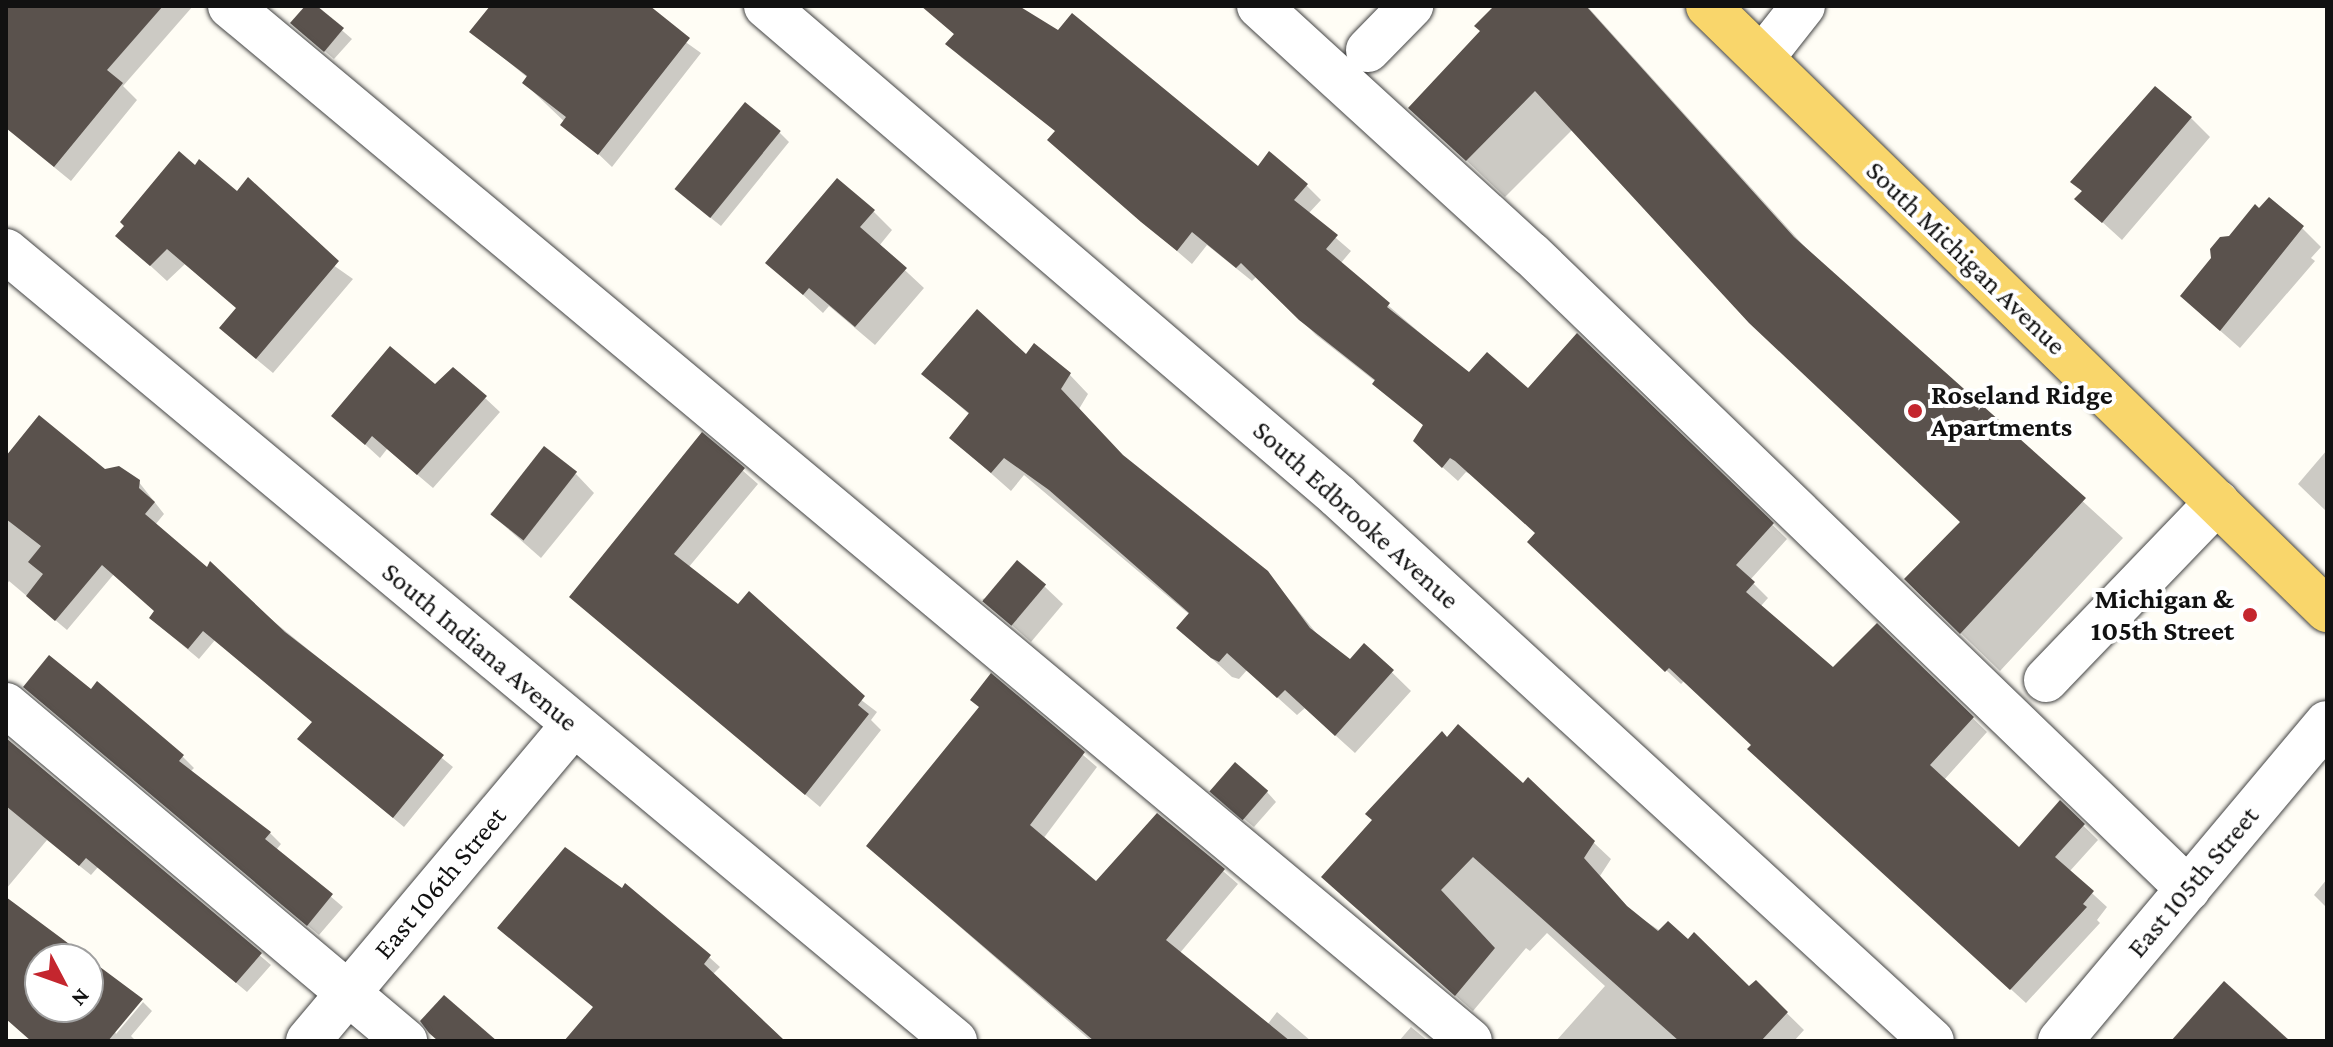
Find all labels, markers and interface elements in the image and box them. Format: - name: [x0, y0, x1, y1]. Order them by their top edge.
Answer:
- street label: South Michigan Avenue: [1859, 154, 2073, 362]
- place label: Roseland Ridge Apartments: [1931, 378, 2113, 444]
- marker: Roseland Ridge Apartments: [1906, 402, 1924, 420]
- street label: South Edbrooke Avenue: [1246, 414, 1466, 616]
- street label: South Indiana Avenue: [375, 555, 585, 739]
- place label: Michigan & 105th Street: [2091, 582, 2234, 648]
- marker: Michigan & 105th Street: [2241, 606, 2259, 624]
- street label: East 106th Street: [367, 800, 513, 966]
- street label: East 105th Street: [2120, 800, 2266, 964]
- north arrow: [24, 943, 104, 1023]
- text: N: [67, 984, 95, 1012]

